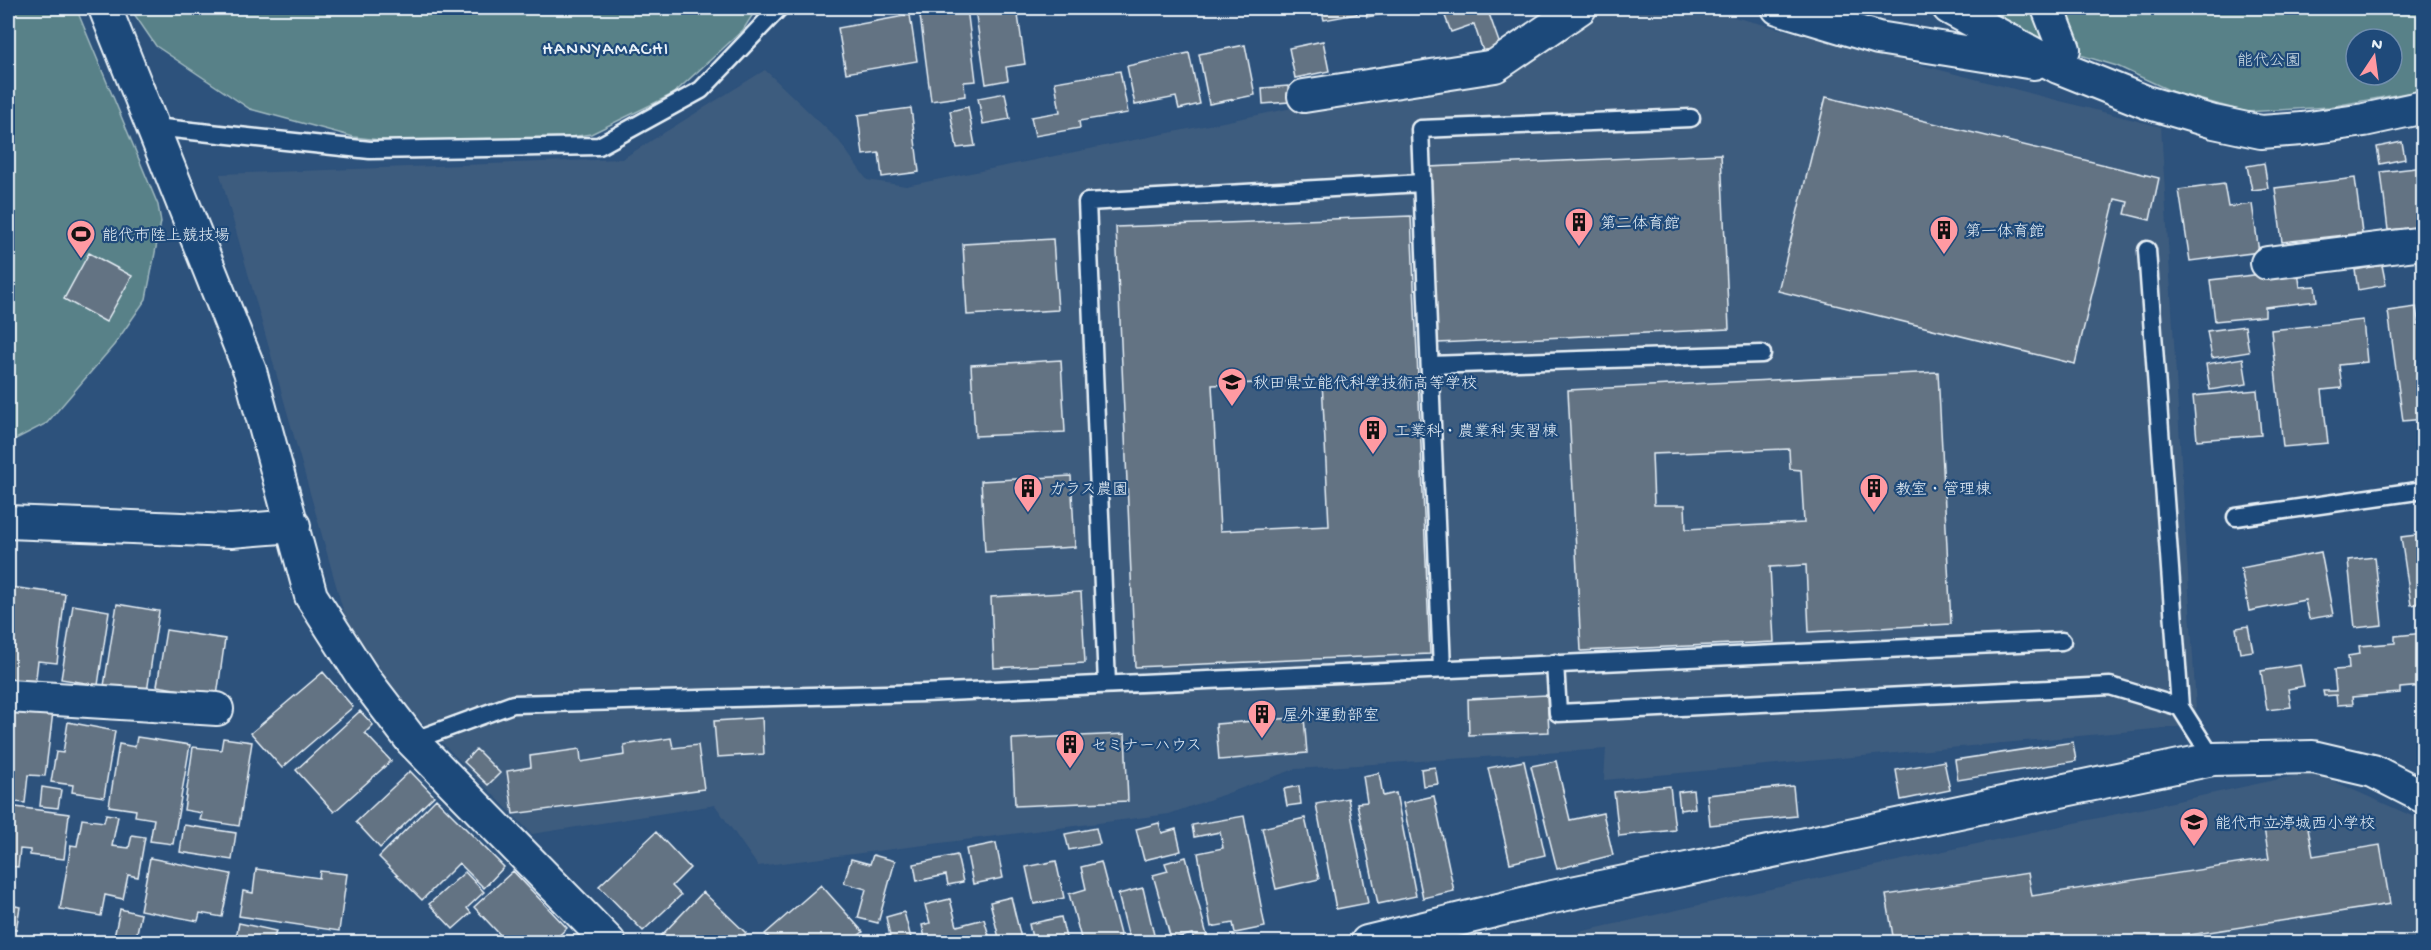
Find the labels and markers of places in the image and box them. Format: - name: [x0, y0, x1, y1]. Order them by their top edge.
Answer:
- building icon: 第二体育館: [1563, 206, 1595, 248]
- place label: 第二体育館: [1600, 214, 1680, 235]
- building icon: 第一体育館: [1928, 214, 1960, 256]
- sports icon: 能代市陸上競技場: [65, 218, 97, 260]
- place label: 第一体育館: [1965, 222, 2045, 243]
- place label: 能代市陸上競技場: [102, 227, 230, 247]
- school or university icon: 秋田県立能代科学技術高等学校: [1216, 366, 1248, 408]
- place label: 秋田県立能代科学技術高等学校: [1253, 375, 1477, 395]
- building icon: 工業科・農業科 実習棟: [1357, 414, 1389, 456]
- place label: 工業科・農業科 実習棟: [1394, 422, 1558, 443]
- building icon: ガラス農園: [1012, 472, 1044, 514]
- building icon: 教室・管理棟: [1858, 472, 1890, 514]
- place label: ガラス農園: [1049, 480, 1128, 501]
- place label: 教室・管理棟: [1895, 480, 1991, 501]
- building icon: 屋外運動部室: [1246, 698, 1278, 740]
- place label: 屋外運動部室: [1283, 707, 1379, 727]
- building icon: セミナーハウス: [1054, 728, 1086, 770]
- place label: セミナーハウス: [1091, 738, 1202, 757]
- school or university icon: 能代市立渟城西小学校: [2178, 806, 2210, 848]
- place label: 能代市立渟城西小学校: [2215, 815, 2375, 835]

